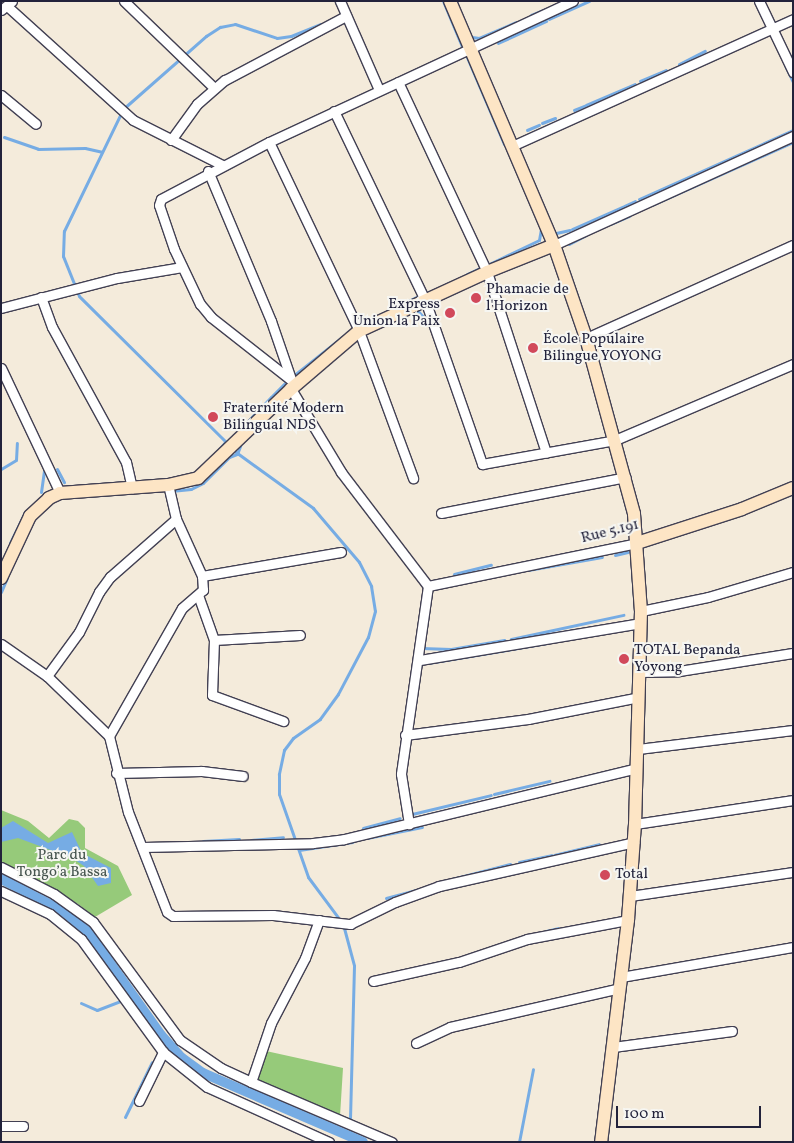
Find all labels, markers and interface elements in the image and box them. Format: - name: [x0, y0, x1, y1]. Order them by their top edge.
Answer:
- place label: Phamacie de l'Horizon: [486, 280, 569, 315]
- marker: Phamacie de l'Horizon: [470, 292, 482, 304]
- place label: Express Union la Paix: [353, 295, 440, 330]
- marker: Express Union la Paix: [444, 307, 456, 319]
- place label: École Populaire Bilingue YOYONG: [543, 330, 662, 365]
- marker: École Populaire Bilingue YOYONG: [527, 342, 539, 354]
- place label: Fraternité Modern Bilingual NDS: [223, 399, 344, 434]
- marker: Fraternité Modern Bilingual NDS: [207, 411, 219, 423]
- street label: Rue 5.191: [579, 516, 641, 548]
- place label: TOTAL Bepanda Yoyong: [634, 641, 741, 676]
- marker: TOTAL Bepanda Yoyong: [618, 653, 630, 665]
- park label: Parc du Tongo’a Bassa: [17, 846, 107, 881]
- place label: Total: [615, 866, 648, 884]
- marker: Total: [599, 869, 611, 881]
- scale bar: [619, 1096, 764, 1128]
- text: 100 m: [624, 1104, 664, 1125]

